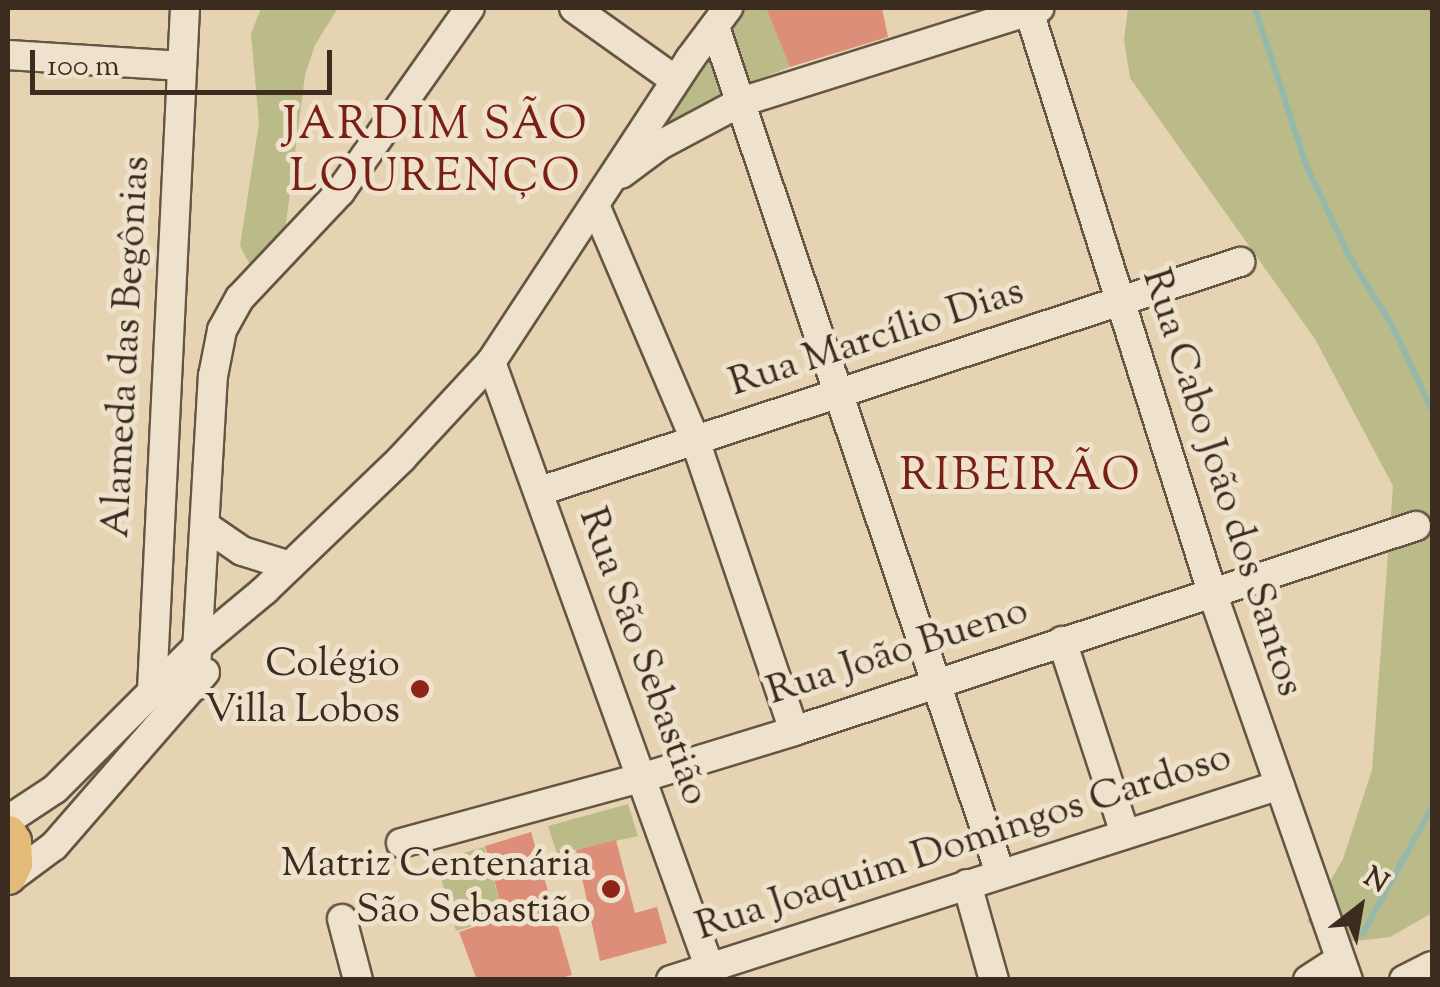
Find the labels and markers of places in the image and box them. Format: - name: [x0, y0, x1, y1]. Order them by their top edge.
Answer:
- place label: Colégio Villa Lobos: [204, 642, 400, 736]
- marker: Colégio Villa Lobos: [409, 678, 431, 700]
- place label: Matriz Centenária São Sebastião: [281, 842, 591, 936]
- marker: Matriz Centenária São Sebastião: [600, 878, 622, 900]

